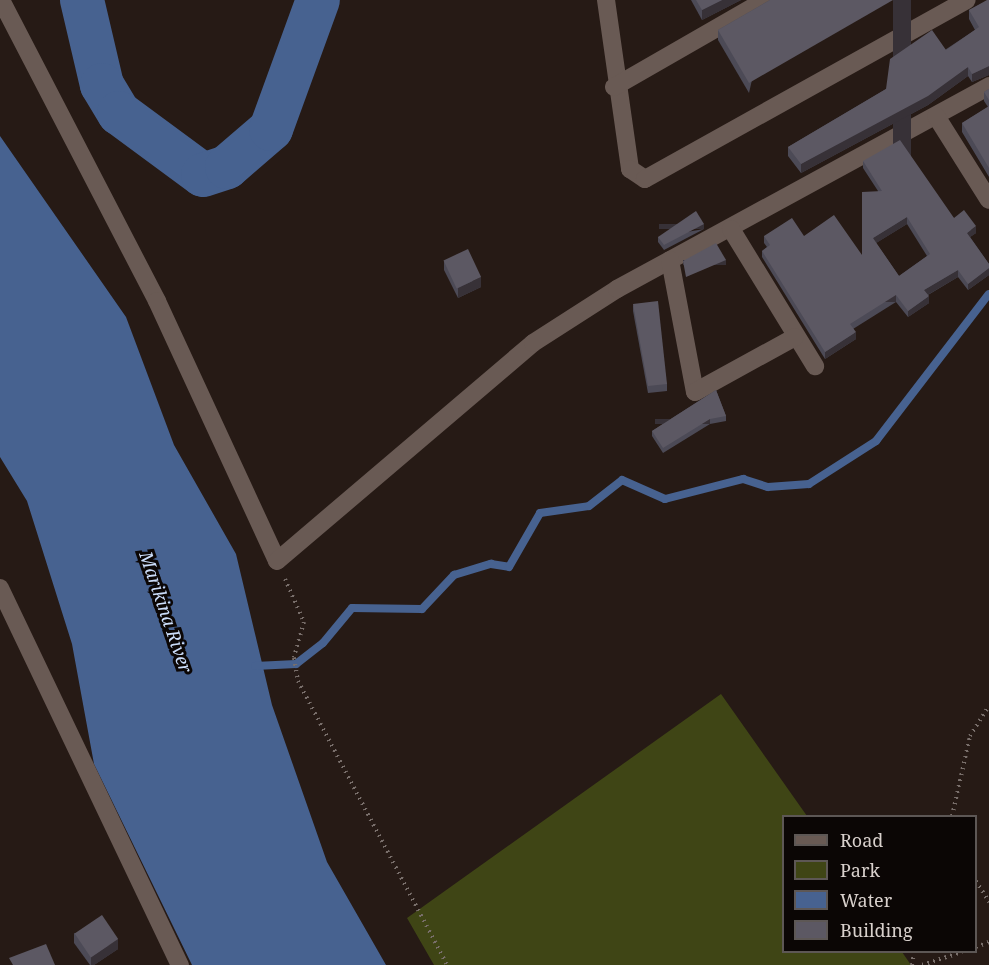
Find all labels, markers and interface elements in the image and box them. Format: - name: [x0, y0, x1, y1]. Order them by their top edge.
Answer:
- water label: Marikina River: [135, 548, 197, 676]
- legend: [782, 815, 977, 953]
- text: Road: [840, 828, 883, 852]
- text: Park: [840, 858, 880, 882]
- text: Water: [840, 888, 892, 912]
- text: Building: [840, 918, 913, 942]

